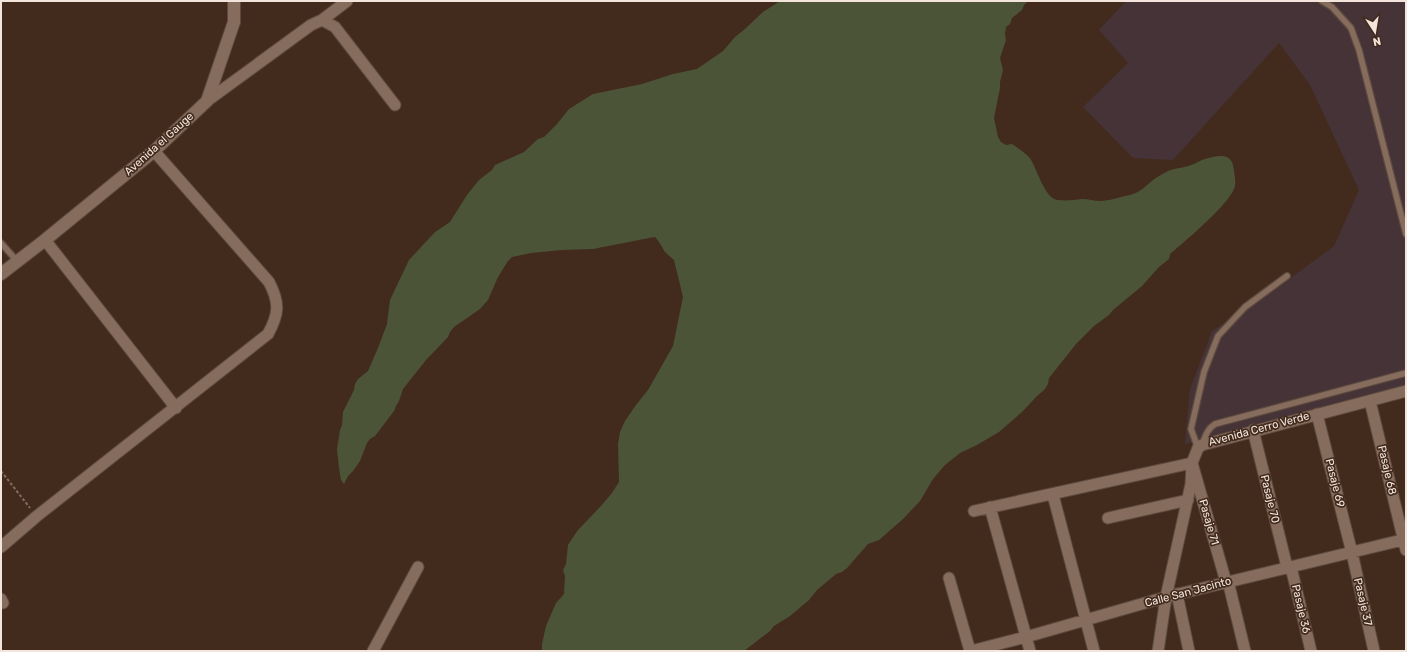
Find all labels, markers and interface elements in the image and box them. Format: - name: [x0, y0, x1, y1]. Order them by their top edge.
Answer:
- north arrow: [1355, 12, 1395, 52]
- text: N: [1372, 34, 1382, 48]
- street label: Avenida el Gauge: [122, 110, 196, 178]
- street label: Avenida Cerro Verde: [1207, 409, 1311, 449]
- street label: Pasaje 68: [1375, 444, 1399, 496]
- street label: Pasaje 69: [1323, 457, 1347, 509]
- street label: Pasaje 70: [1258, 474, 1282, 524]
- street label: Pasaje 71: [1196, 498, 1222, 546]
- street label: Calle San Jacinto: [1143, 574, 1233, 610]
- street label: Pasaje 37: [1351, 577, 1375, 628]
- street label: Pasaje 36: [1289, 583, 1313, 635]

